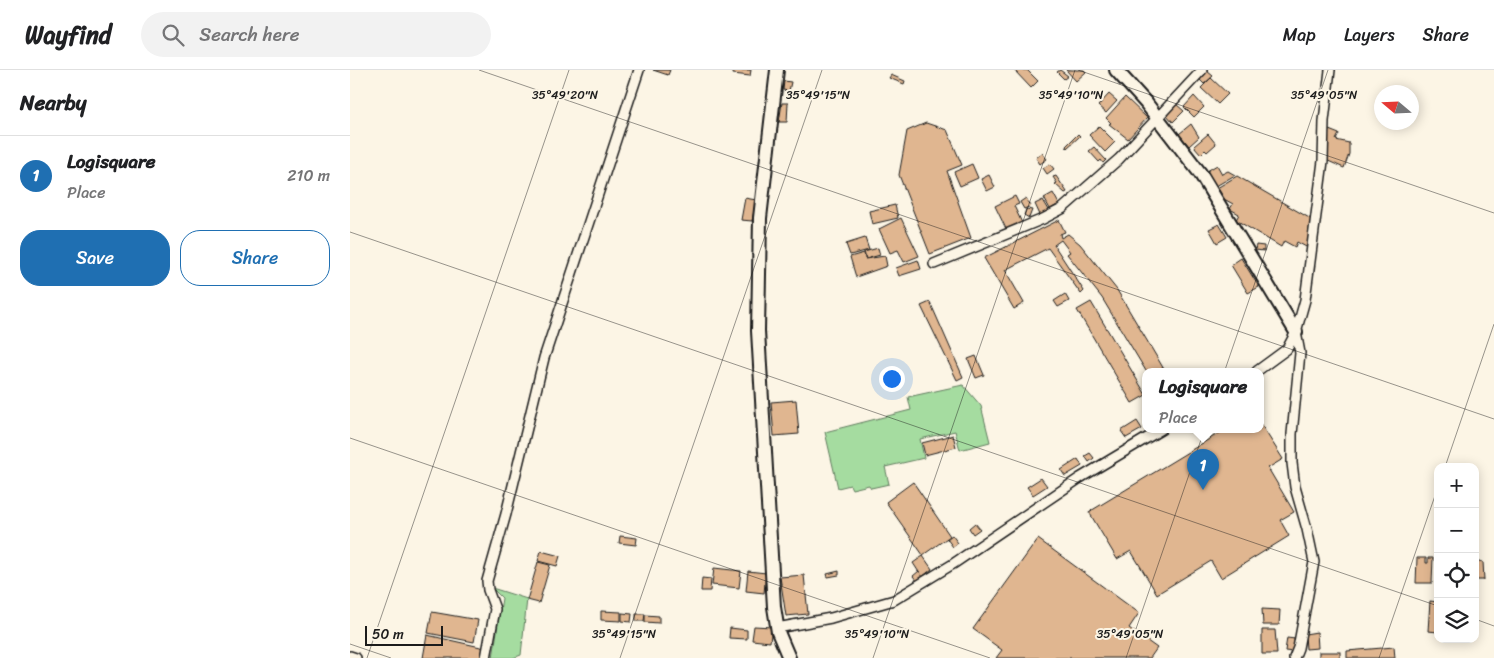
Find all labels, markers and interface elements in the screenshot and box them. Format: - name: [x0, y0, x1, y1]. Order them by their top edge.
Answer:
- search box: [141, 12, 491, 57]
- text: Wayfind: [25, 14, 111, 56]
- text: Search here: [199, 18, 299, 51]
- text: Map: [1283, 19, 1316, 51]
- text: Layers: [1344, 19, 1395, 51]
- text: Share: [1423, 19, 1469, 51]
- icon: search: [159, 21, 187, 49]
- text: Nearby: [20, 84, 86, 122]
- text: 35°49'20"N: [532, 84, 599, 106]
- text: 35°49'15"N: [786, 84, 851, 106]
- text: 35°49'10"N: [1039, 84, 1104, 106]
- text: 35°49'05"N: [1291, 84, 1358, 106]
- north arrow: [1374, 85, 1419, 130]
- text: Logisquare: [67, 145, 156, 178]
- text: 1: [33, 161, 39, 190]
- text: 210 m: [287, 161, 330, 190]
- text: Place: [67, 178, 106, 207]
- button: Save: [20, 230, 170, 286]
- button: Share: [180, 230, 330, 286]
- your location: [879, 366, 905, 392]
- popup: [1142, 368, 1264, 433]
- text: Logisquare: [1159, 370, 1247, 403]
- text: Place: [1159, 403, 1197, 432]
- pin: 1: [1187, 449, 1219, 490]
- map controls: [1434, 463, 1479, 643]
- button: +: [1434, 463, 1479, 508]
- button: −: [1434, 508, 1479, 553]
- button: locate: [1434, 553, 1479, 598]
- button: layers: [1434, 598, 1479, 643]
- text: 50 m: [372, 622, 404, 647]
- scale bar: [365, 623, 442, 646]
- text: 35°49'15"N: [592, 623, 657, 645]
- text: 35°49'10"N: [845, 623, 910, 645]
- text: 35°49'05"N: [1097, 623, 1164, 645]

